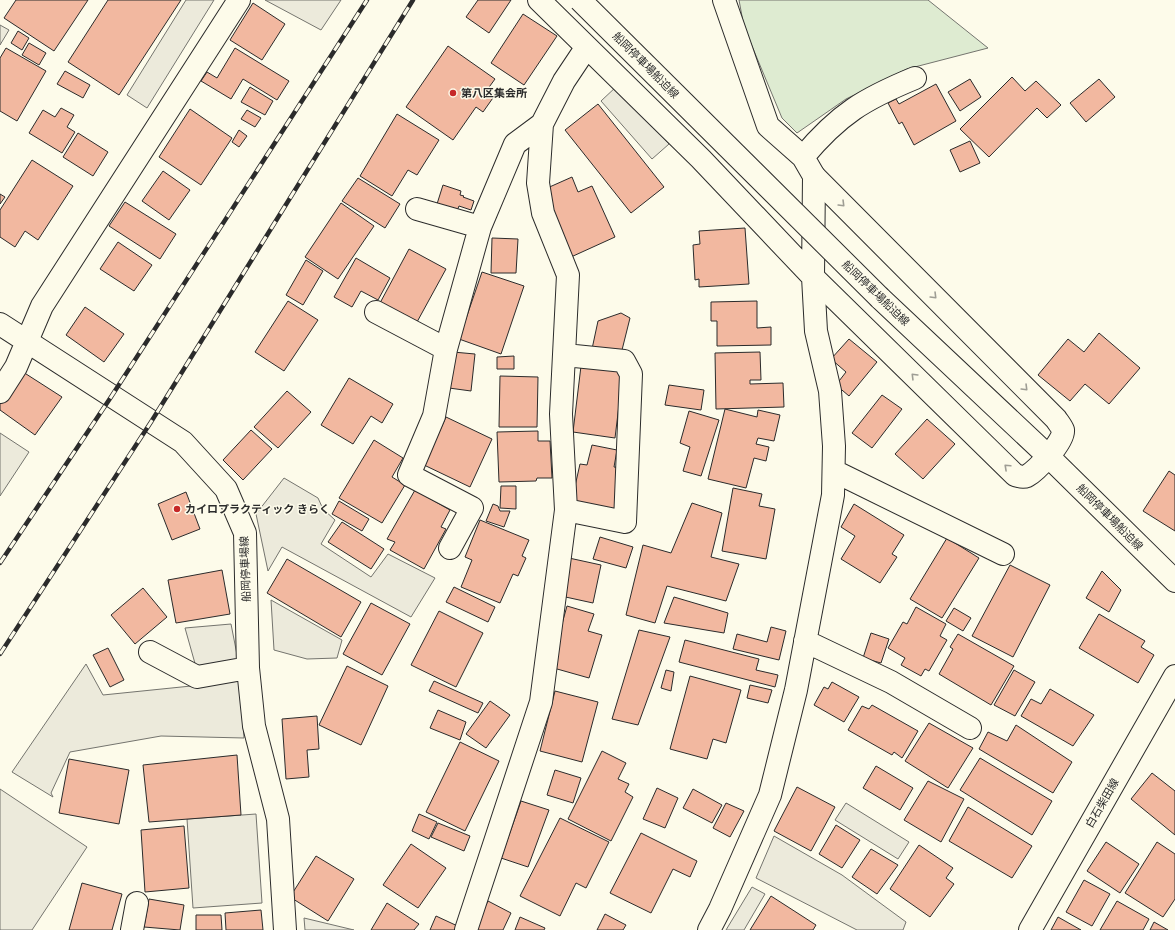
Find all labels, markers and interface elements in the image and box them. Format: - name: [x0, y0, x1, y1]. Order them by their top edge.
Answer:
- street label: 船岡停車場船迫線: [610, 29, 682, 101]
- place label: 第八区集会所: [461, 86, 527, 100]
- marker: 第八区集会所: [448, 88, 458, 98]
- one-way arrow: [837, 199, 845, 207]
- street label: 船岡停車場船迫線: [839, 257, 913, 329]
- one-way arrow: [929, 291, 936, 299]
- one-way arrow: [911, 373, 919, 381]
- one-way arrow: [1020, 383, 1028, 391]
- one-way arrow: [1004, 464, 1012, 472]
- street label: 船岡停車場船迫線: [1074, 481, 1146, 553]
- place label: カイロプラクティック きらく: [185, 502, 330, 516]
- marker: カイロプラクティック きらく: [172, 504, 182, 514]
- street label: 船岡停車場線: [237, 536, 253, 602]
- street label: 白石柴田線: [1082, 776, 1122, 830]

